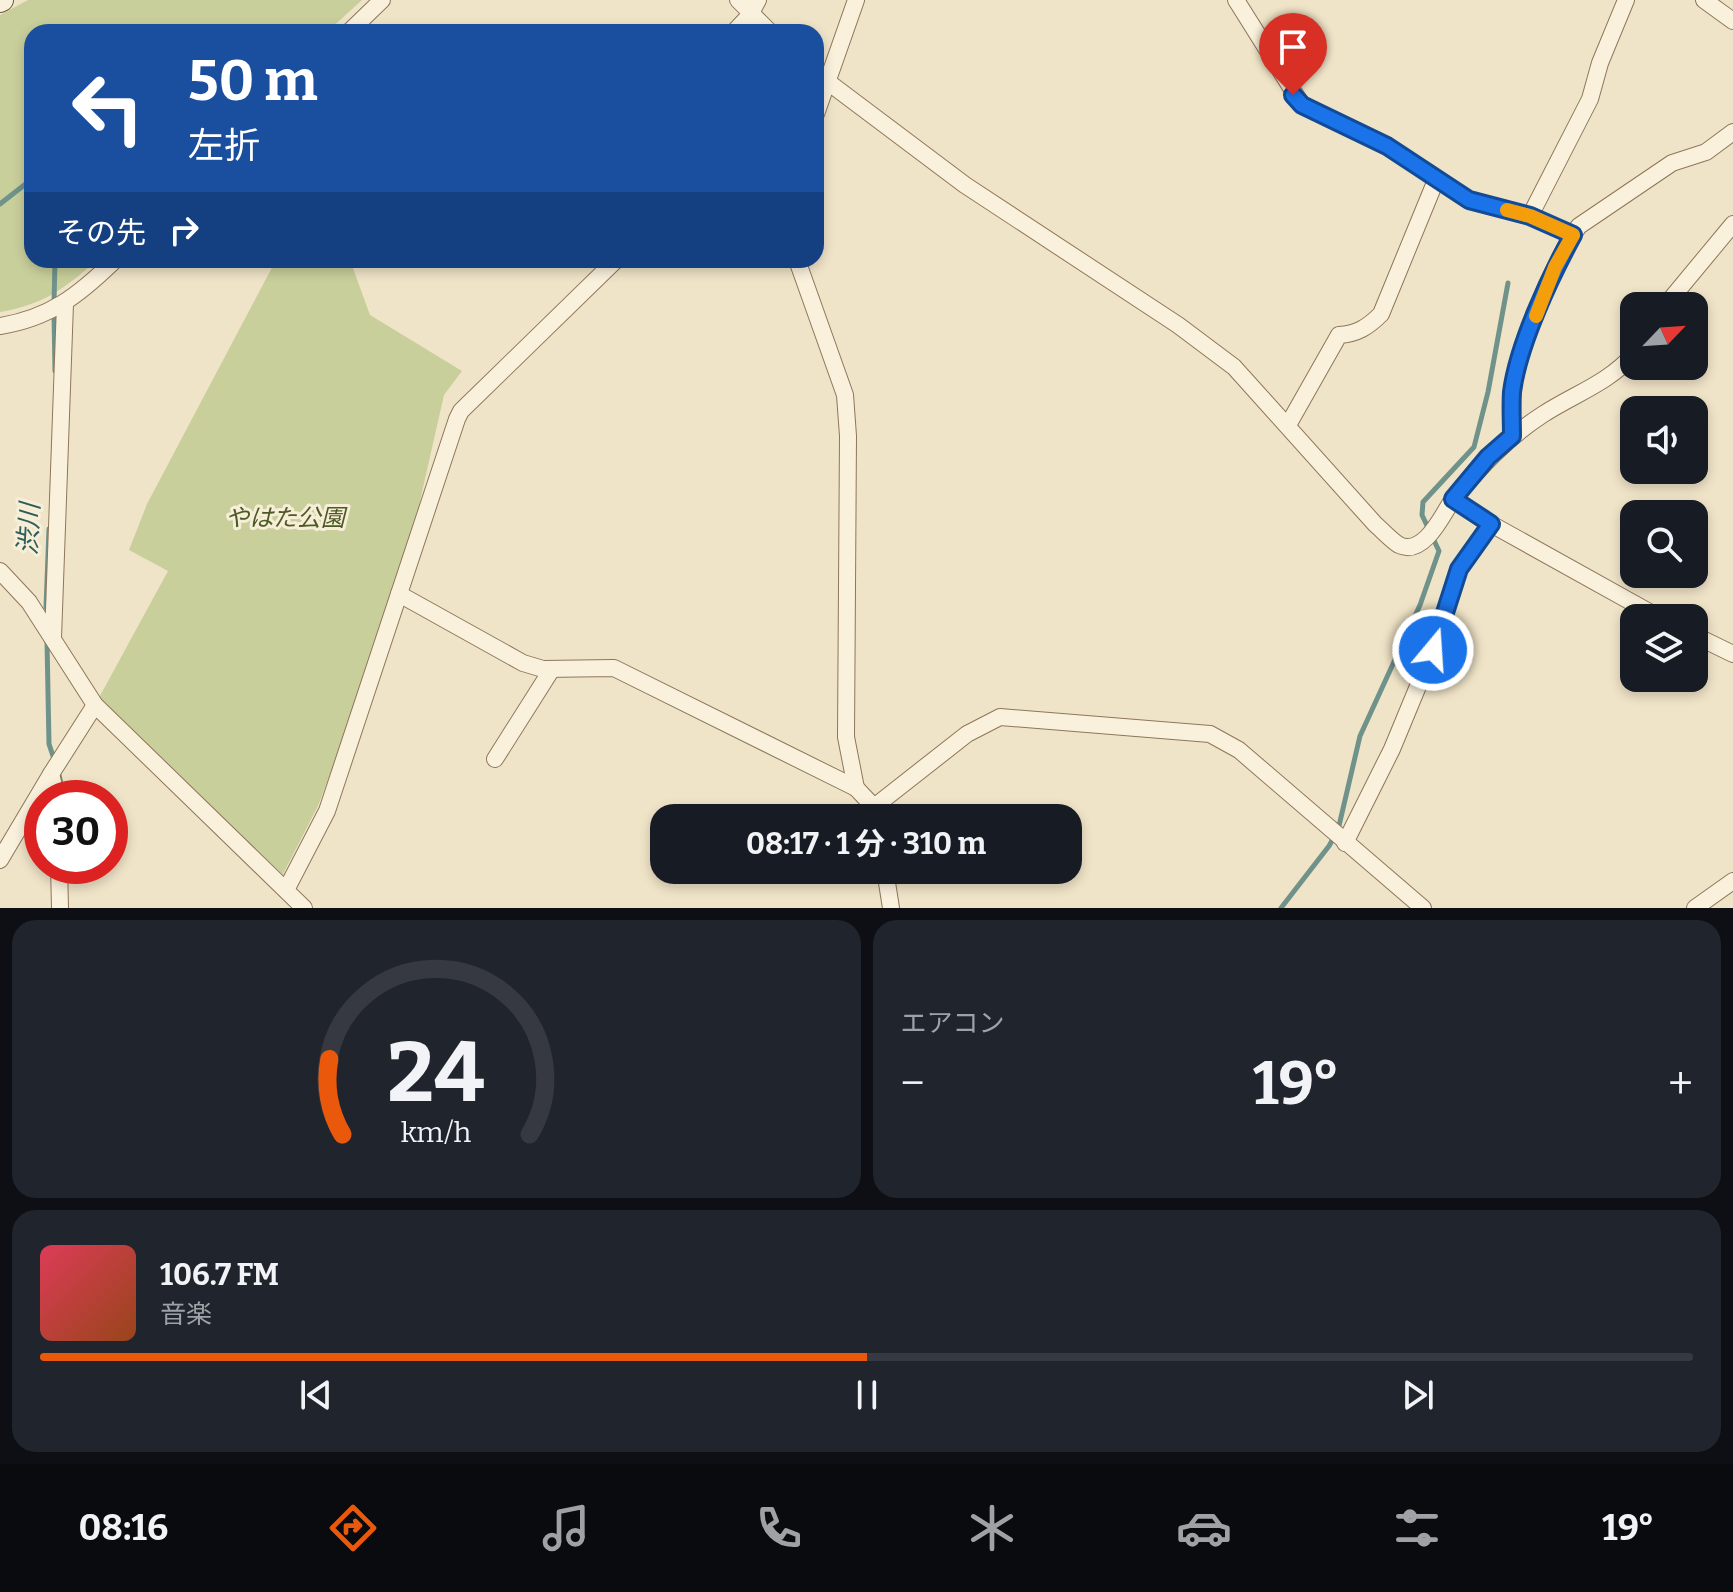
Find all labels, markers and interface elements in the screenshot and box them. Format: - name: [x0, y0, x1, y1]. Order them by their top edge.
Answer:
- pin: [1259, 13, 1327, 95]
- icon: arrive: [1271, 25, 1315, 69]
- text: 50 m: [188, 48, 318, 115]
- icon: left: [56, 56, 160, 160]
- text: 左折: [188, 124, 260, 168]
- icon: right: [162, 208, 206, 252]
- text: その先: [56, 215, 146, 251]
- north arrow: [1620, 292, 1708, 380]
- map controls: [1620, 292, 1708, 692]
- button: sound: [1620, 396, 1708, 484]
- water label: 渋川: [12, 499, 46, 556]
- button: search: [1620, 500, 1708, 588]
- park label: やはた公園: [225, 504, 348, 532]
- button: layers: [1620, 604, 1708, 692]
- position arrow: [1391, 608, 1475, 692]
- speed limit sign: 30: [24, 780, 128, 884]
- text: 08:17 · 1 分 · 310 m: [746, 826, 986, 862]
- text: エアコン: [901, 1008, 1005, 1039]
- text: 24: [388, 1023, 485, 1123]
- text: 19°: [1253, 1048, 1340, 1120]
- text: −: [901, 1057, 925, 1110]
- text: +: [1668, 1057, 1693, 1110]
- text: km/h: [401, 1115, 472, 1150]
- text: 106.7 FM: [160, 1257, 279, 1293]
- text: 音楽: [160, 1299, 212, 1330]
- icon: previous: [294, 1373, 338, 1417]
- icon: pause: [845, 1373, 889, 1417]
- icon: next: [1396, 1373, 1440, 1417]
- icon: directions: [325, 1500, 381, 1556]
- icon: music: [538, 1500, 594, 1556]
- icon: phone: [751, 1500, 807, 1556]
- icon: climate: [964, 1500, 1020, 1556]
- icon: car: [1176, 1500, 1232, 1556]
- icon: filters: [1389, 1500, 1445, 1556]
- text: 08:16: [78, 1506, 168, 1550]
- text: 19°: [1602, 1506, 1654, 1550]

